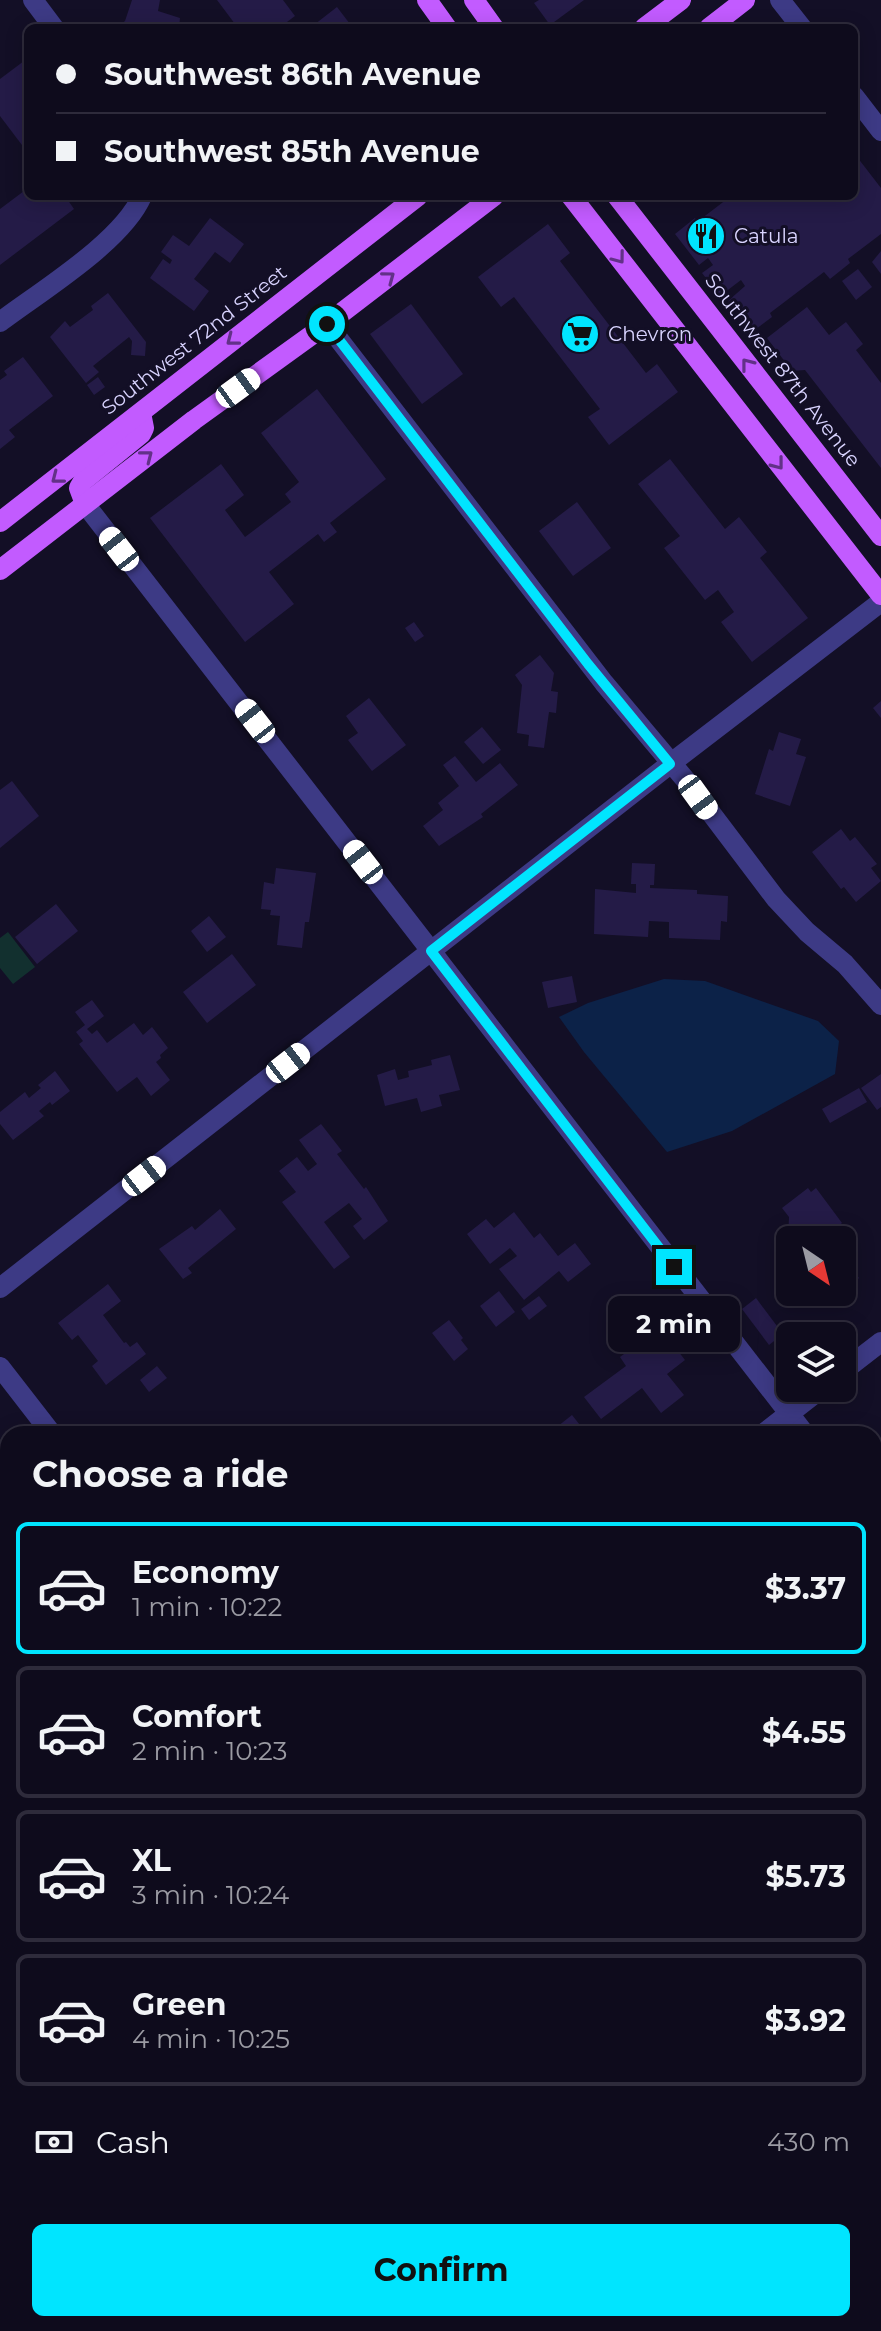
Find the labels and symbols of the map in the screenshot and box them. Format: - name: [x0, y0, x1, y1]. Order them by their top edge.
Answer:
- restaurant icon: Catula: [685, 215, 727, 257]
- place label: Catula: [734, 224, 799, 248]
- one-way arrow: [609, 249, 623, 264]
- street label: Southwest 72nd Street: [97, 260, 291, 420]
- street label: Southwest 87th Avenue: [700, 269, 866, 471]
- one-way arrow: [380, 272, 394, 286]
- route start: [309, 306, 345, 342]
- supermarket icon: Chevron: [559, 313, 601, 355]
- place label: Chevron: [608, 322, 692, 346]
- one-way arrow: [226, 331, 241, 345]
- one-way arrow: [743, 358, 757, 373]
- car: [212, 364, 264, 412]
- one-way arrow: [138, 452, 153, 466]
- one-way arrow: [768, 455, 782, 470]
- one-way arrow: [51, 468, 66, 482]
- car: [95, 523, 143, 575]
- car: [231, 695, 279, 747]
- car: [674, 771, 722, 823]
- car: [339, 836, 387, 888]
- car: [262, 1039, 314, 1087]
- car: [118, 1152, 170, 1200]
- north arrow: [776, 1226, 856, 1306]
- route end: [656, 1249, 692, 1285]
- callout: 2 min: [608, 1295, 740, 1351]

